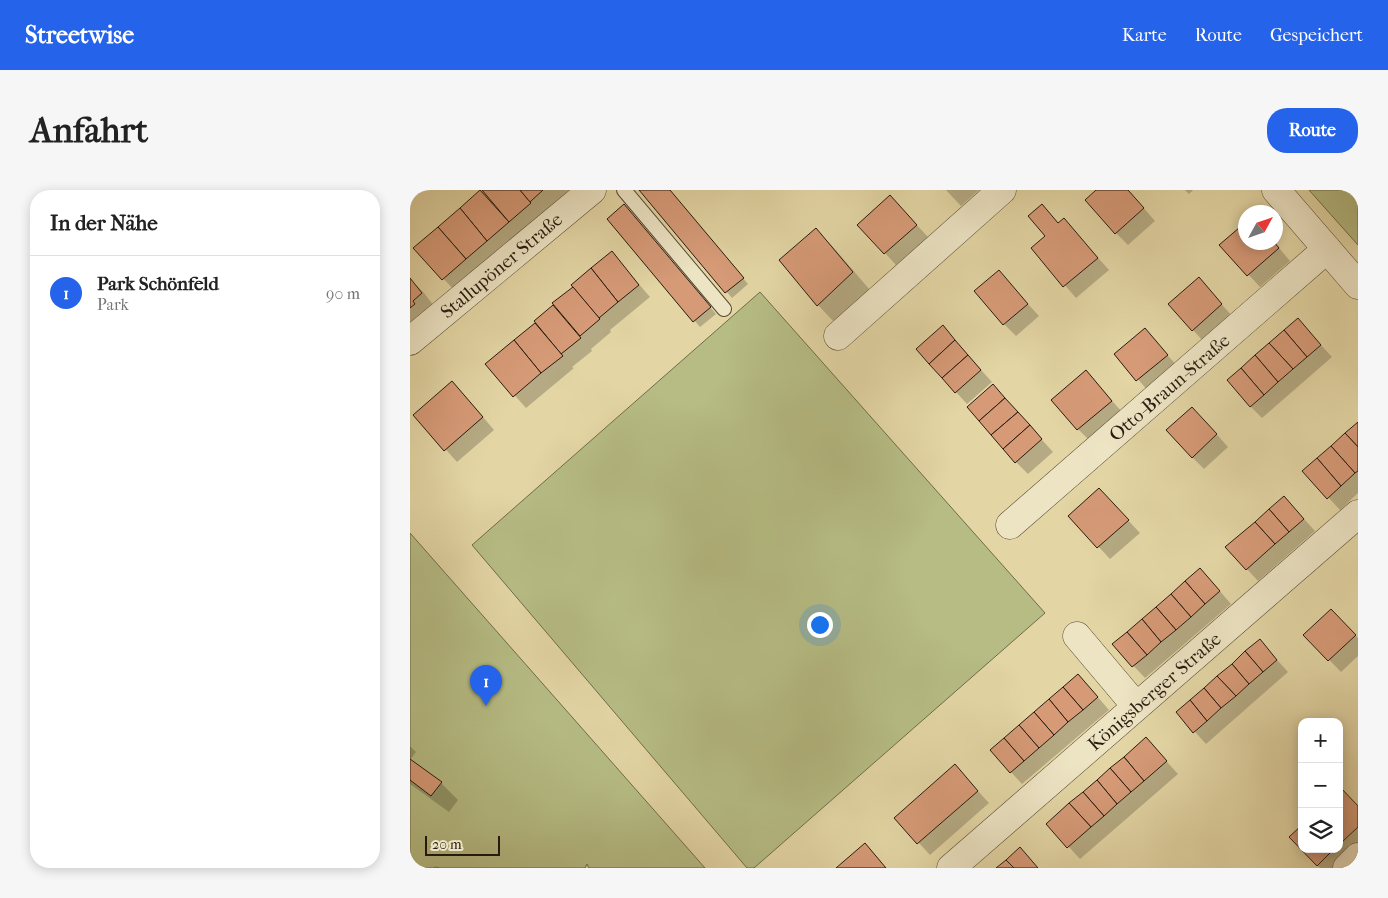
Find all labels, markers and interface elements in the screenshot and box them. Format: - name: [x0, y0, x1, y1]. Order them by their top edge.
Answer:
- text: Streetwise: [25, 21, 134, 49]
- text: Karte: [1122, 25, 1167, 46]
- text: Route: [1195, 25, 1242, 46]
- text: Gespeichert: [1270, 25, 1363, 46]
- button: Route: [1267, 108, 1358, 153]
- text: Anfahrt: [30, 110, 148, 151]
- north arrow: [1238, 205, 1283, 250]
- street label: Stallupöner Straße: [436, 208, 567, 323]
- text: In der Nähe: [50, 211, 158, 235]
- text: Park Schönfeld: [97, 273, 219, 295]
- text: 1: [63, 284, 69, 303]
- text: 90 m: [326, 284, 360, 303]
- text: Park: [97, 295, 129, 314]
- street label: Otto-Braun-Straße: [1105, 329, 1234, 446]
- your location: [807, 612, 833, 638]
- street label: Königsberger Straße: [1084, 628, 1226, 756]
- pin: 1: [470, 665, 502, 706]
- map controls: [1298, 718, 1343, 853]
- button: +: [1298, 718, 1343, 763]
- button: −: [1298, 763, 1343, 808]
- button: layers: [1298, 808, 1343, 853]
- scale bar: [425, 833, 500, 856]
- text: 20 m: [432, 836, 462, 853]

